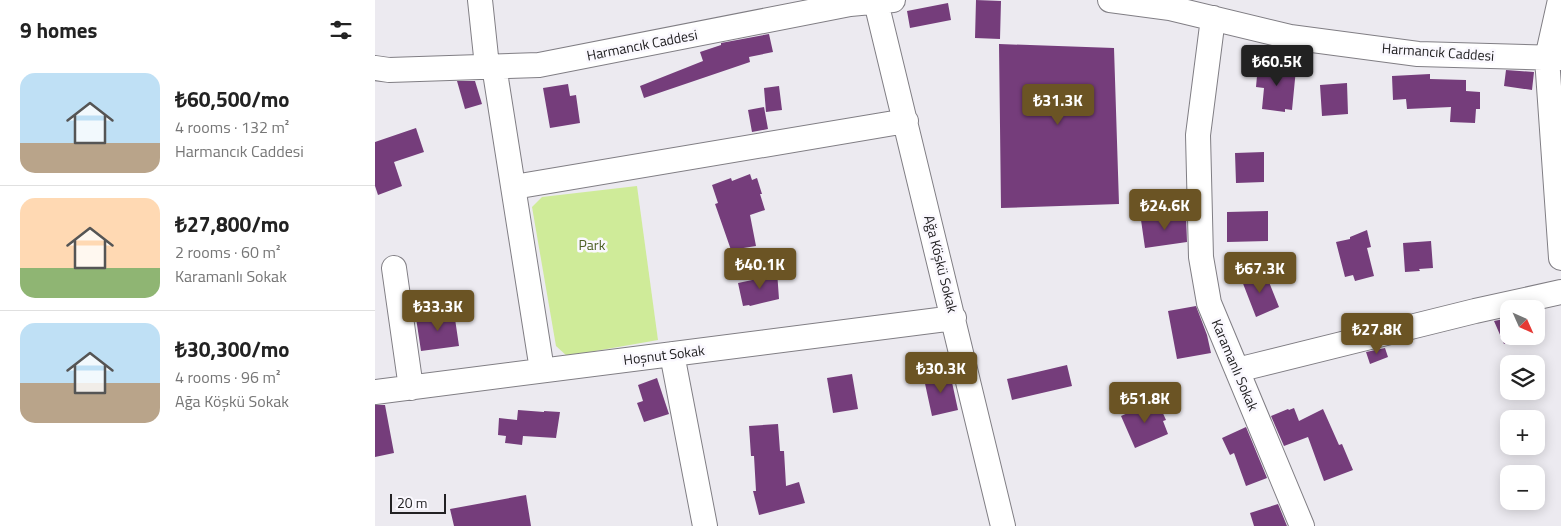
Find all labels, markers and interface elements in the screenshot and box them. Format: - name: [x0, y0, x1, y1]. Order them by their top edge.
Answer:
- text: 9 homes: [20, 14, 97, 46]
- icon: filters: [327, 16, 355, 44]
- street label: Harmancık Caddesi: [585, 23, 699, 66]
- street label: Harmancık Caddesi: [1381, 37, 1495, 66]
- pin: ₺60.5K: [1236, 44, 1318, 87]
- text: ₺60.5K: [1252, 49, 1302, 73]
- text: ₺60,500/mo: [175, 83, 289, 115]
- pin: ₺31.3K: [1017, 84, 1099, 126]
- text: ₺31.3K: [1033, 88, 1083, 112]
- icon: home: [60, 93, 120, 153]
- text: 4 rooms · 132 m²: [175, 115, 289, 139]
- text: Harmancık Caddesi: [175, 139, 304, 163]
- pin: ₺24.6K: [1124, 188, 1206, 231]
- text: ₺24.6K: [1140, 193, 1190, 217]
- text: ₺27,800/mo: [175, 208, 289, 240]
- street label: Ağa Köşkü Sokak: [919, 213, 964, 315]
- icon: home: [60, 218, 120, 278]
- park label: Park: [579, 234, 606, 255]
- text: 2 rooms · 60 m²: [175, 240, 280, 264]
- pin: ₺40.1K: [719, 248, 801, 290]
- text: ₺40.1K: [735, 252, 785, 276]
- pin: ₺67.3K: [1219, 252, 1301, 294]
- text: ₺67.3K: [1235, 256, 1285, 280]
- text: Karamanlı Sokak: [175, 264, 287, 288]
- pin: ₺33.3K: [397, 290, 479, 332]
- text: ₺33.3K: [413, 294, 463, 318]
- north arrow: [1500, 300, 1545, 345]
- map controls: [1500, 300, 1545, 510]
- pin: ₺27.8K: [1336, 312, 1418, 355]
- street label: Karamanlı Sokak: [1207, 316, 1264, 414]
- text: ₺27.8K: [1352, 317, 1402, 341]
- text: ₺30,300/mo: [175, 333, 289, 365]
- street label: Hoşnut Sokak: [622, 339, 706, 370]
- icon: home: [60, 343, 120, 403]
- pin: ₺30.3K: [900, 352, 982, 394]
- button: layers: [1500, 355, 1545, 400]
- text: ₺30.3K: [916, 356, 966, 380]
- text: 4 rooms · 96 m²: [175, 365, 280, 389]
- pin: ₺51.8K: [1104, 382, 1186, 424]
- text: ₺51.8K: [1120, 386, 1170, 410]
- text: Ağa Köşkü Sokak: [175, 389, 289, 413]
- button: +: [1500, 410, 1545, 455]
- button: −: [1500, 465, 1545, 510]
- scale bar: [390, 491, 446, 514]
- text: 20 m: [397, 492, 427, 513]

